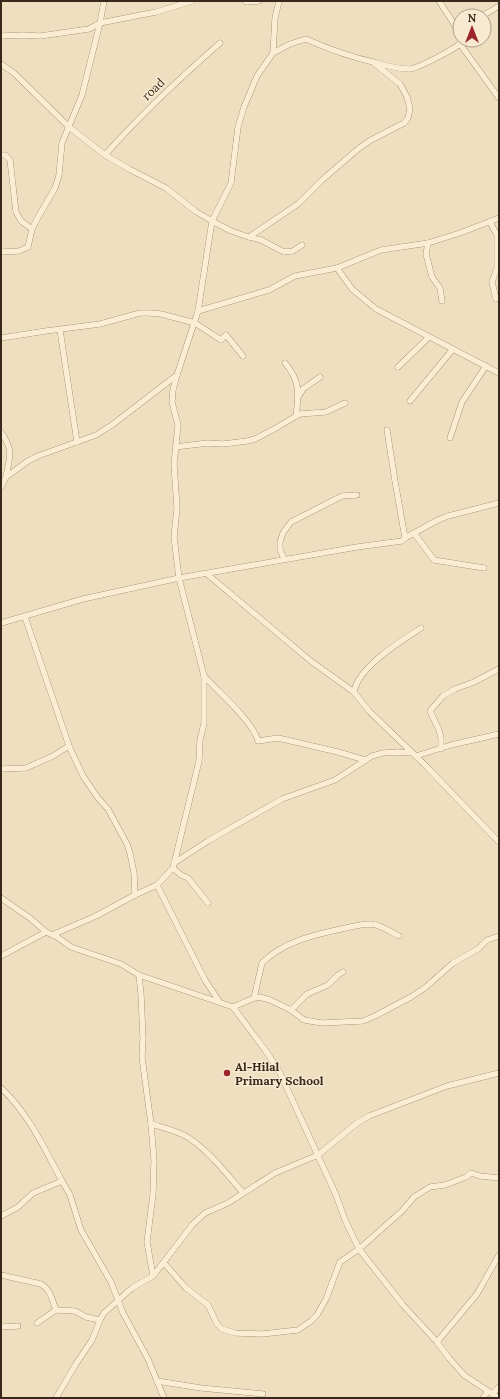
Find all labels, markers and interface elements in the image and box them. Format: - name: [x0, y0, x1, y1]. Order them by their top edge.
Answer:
- north arrow: [452, 8, 492, 48]
- text: N: [468, 11, 477, 25]
- street label: road: [139, 75, 167, 103]
- place label: Al-Hilal Primary School: [235, 1059, 324, 1088]
- marker: Al-Hilal Primary School: [222, 1068, 232, 1078]

